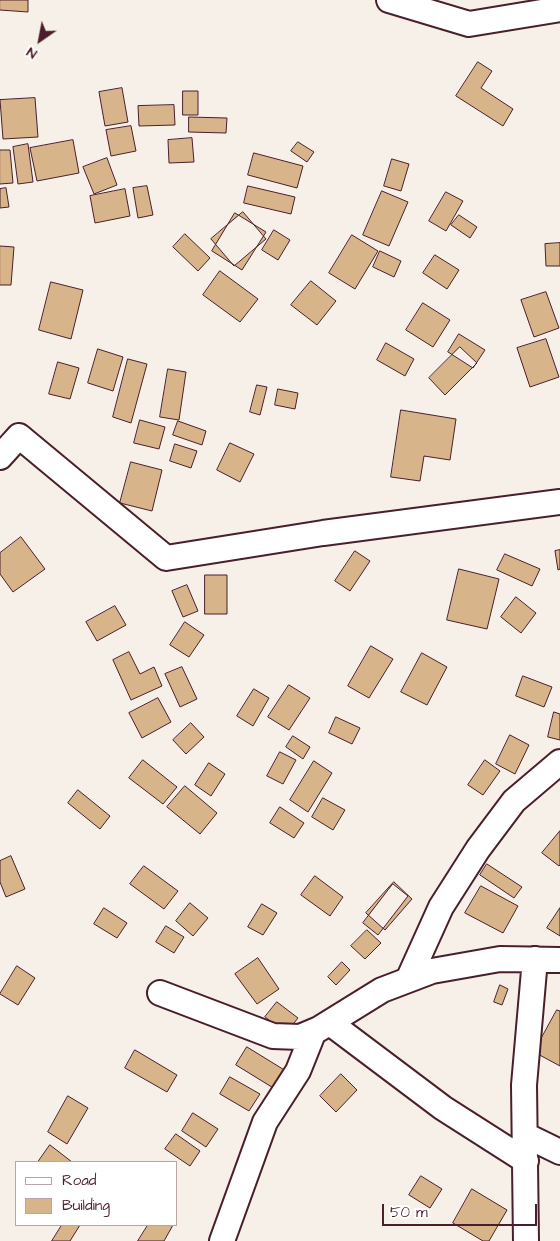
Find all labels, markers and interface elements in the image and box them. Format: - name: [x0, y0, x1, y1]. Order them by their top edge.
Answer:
- north arrow: [15, 15, 65, 65]
- text: N: [23, 42, 41, 63]
- legend: [15, 1161, 178, 1226]
- text: Road: [62, 1170, 96, 1191]
- scale bar: [385, 1194, 540, 1226]
- text: Building: [62, 1195, 110, 1216]
- text: 50 m: [390, 1202, 428, 1223]

